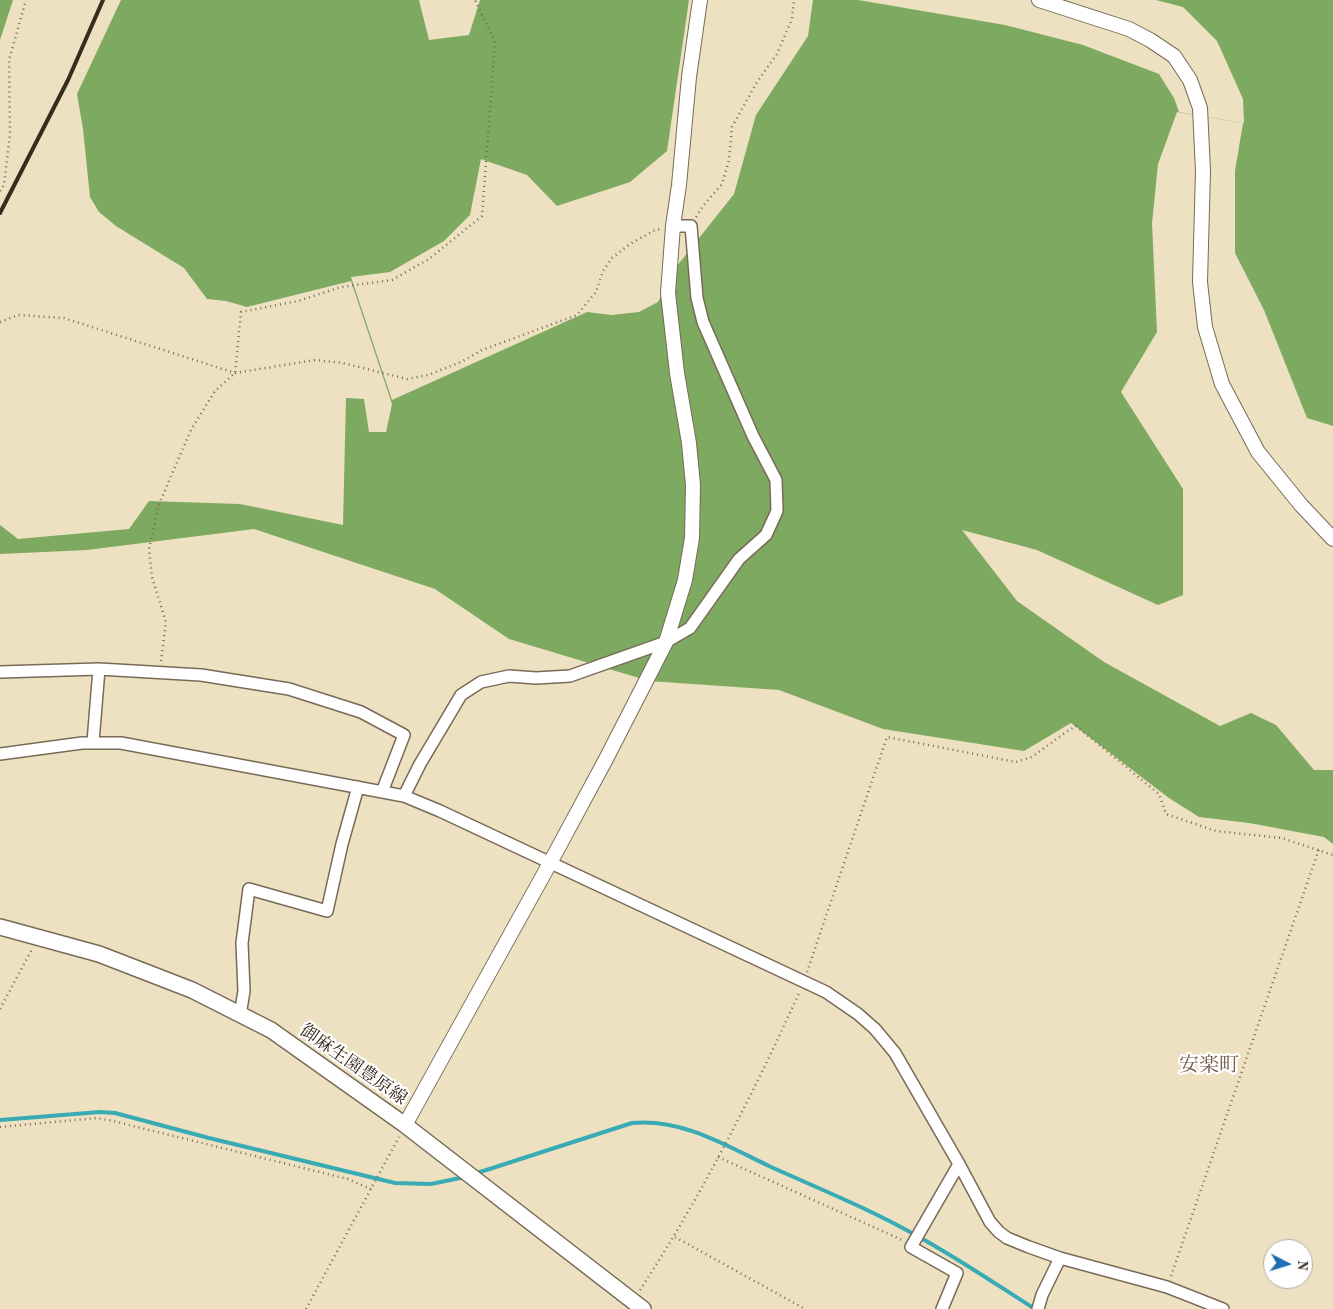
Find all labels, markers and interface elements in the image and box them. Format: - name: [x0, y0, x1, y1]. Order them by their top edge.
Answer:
- street label: 御麻生園豊原線: [295, 1020, 411, 1110]
- district label: 安楽町: [1179, 1054, 1239, 1078]
- north arrow: [1263, 1239, 1313, 1289]
- text: N: [1295, 1259, 1309, 1271]

